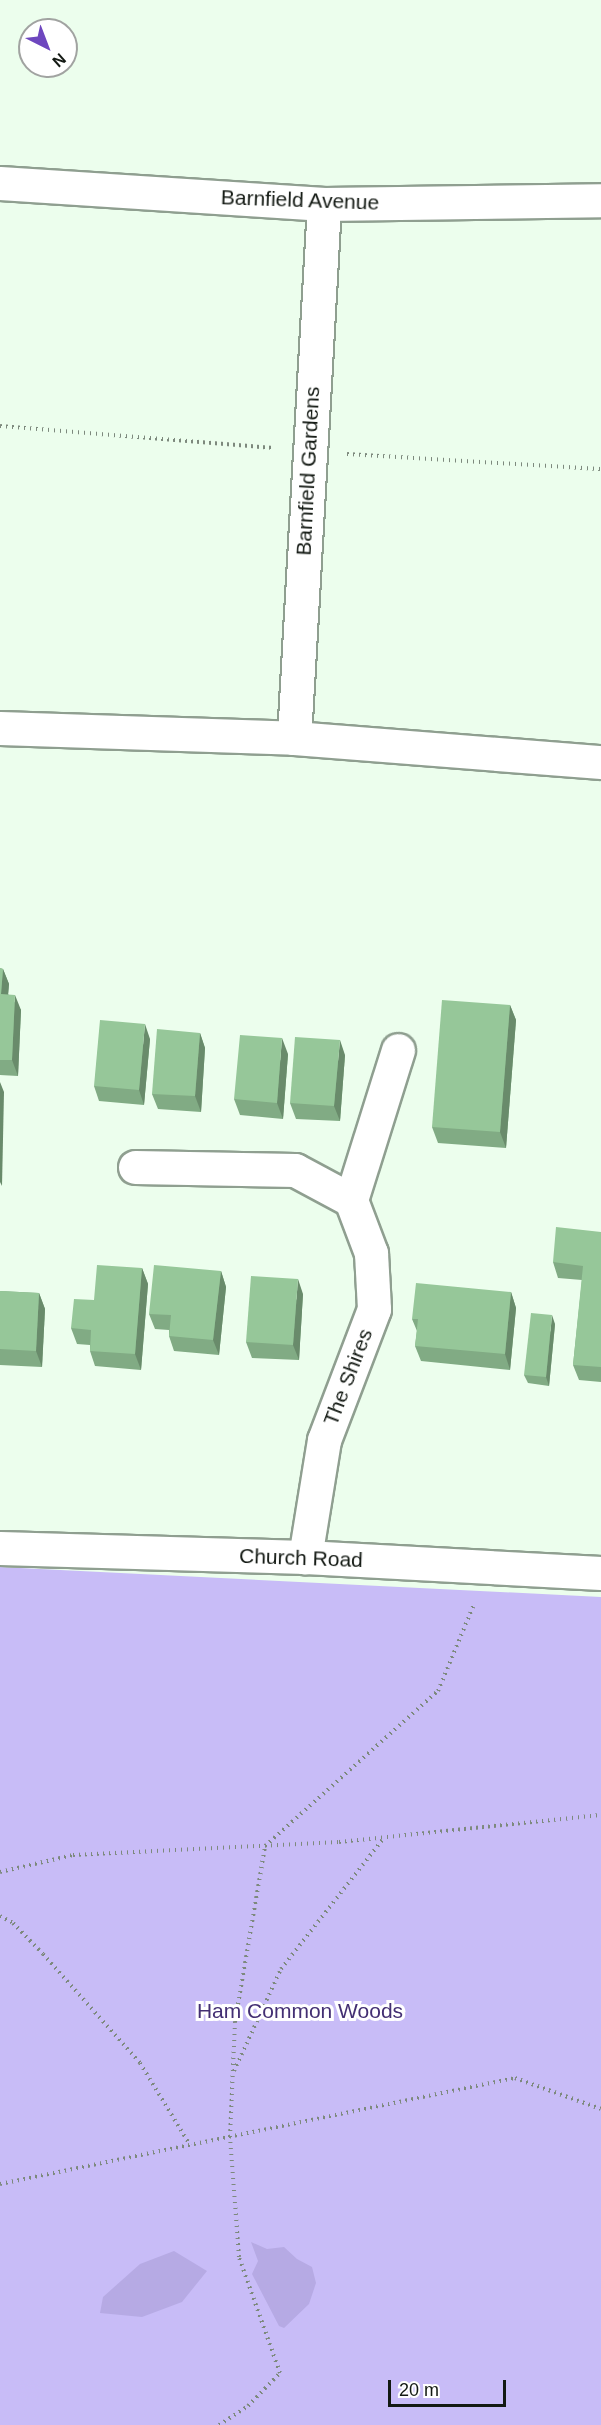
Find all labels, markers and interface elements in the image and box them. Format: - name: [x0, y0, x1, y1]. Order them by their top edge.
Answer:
- north arrow: [18, 18, 78, 78]
- text: N: [49, 50, 69, 70]
- street label: Barnfield Avenue: [220, 185, 380, 215]
- street label: Barnfield Gardens: [291, 386, 325, 556]
- street label: The Shires: [318, 1325, 378, 1429]
- street label: Church Road: [239, 1543, 363, 1573]
- park label: Ham Common Woods: [197, 1998, 403, 2024]
- scale bar: [391, 2368, 510, 2406]
- text: 20 m: [399, 2380, 439, 2400]

